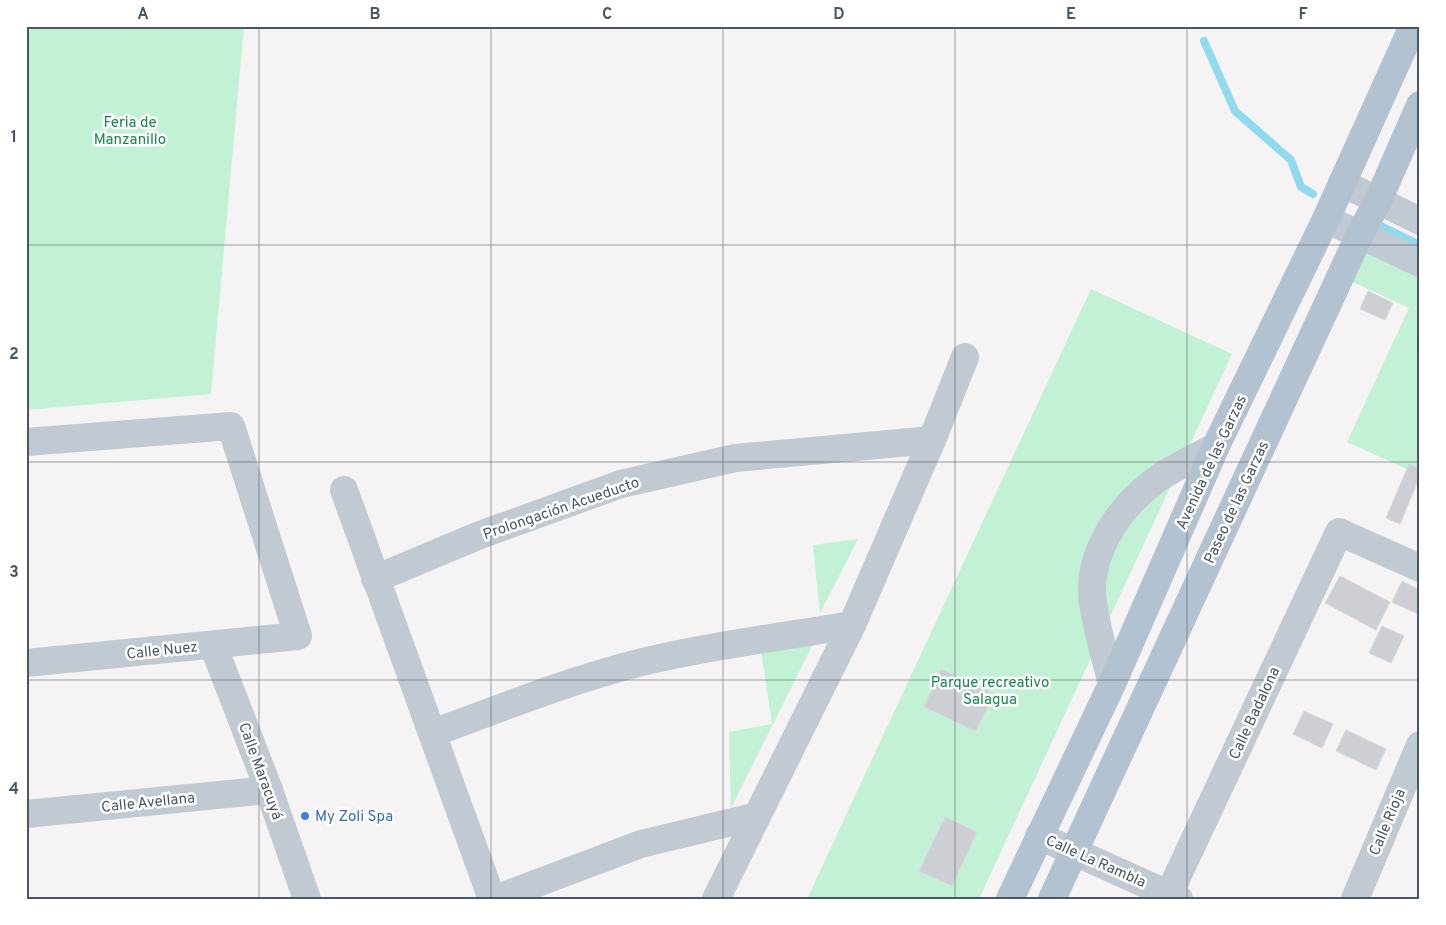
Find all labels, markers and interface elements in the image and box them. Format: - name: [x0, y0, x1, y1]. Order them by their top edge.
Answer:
- text: A: [137, 5, 149, 25]
- text: B: [369, 5, 381, 25]
- text: C: [602, 5, 612, 25]
- text: D: [833, 5, 845, 25]
- text: E: [1066, 5, 1076, 25]
- text: F: [1298, 5, 1308, 25]
- park label: Feria de Manzanillo: [94, 114, 166, 150]
- text: 1: [11, 128, 17, 148]
- text: 2: [9, 345, 19, 365]
- street label: Avenida de las Garzas: [1173, 392, 1252, 533]
- street label: Paseo de las Garzas: [1201, 438, 1274, 567]
- street label: Prolongación Acueducto: [481, 474, 642, 545]
- text: 3: [9, 563, 19, 583]
- street label: Calle Nuez: [126, 638, 199, 665]
- street label: Calle Badalona: [1226, 664, 1285, 763]
- park label: Parque recreativo Salagua: [931, 674, 1049, 710]
- street label: Calle Maracuyá: [233, 720, 286, 823]
- text: 4: [9, 780, 19, 800]
- street label: Calle Rioja: [1366, 786, 1411, 859]
- street label: Calle Avellana: [100, 789, 196, 818]
- place label: My Zoli Spa: [315, 808, 393, 827]
- marker: My Zoli Spa: [299, 810, 311, 822]
- street label: Calle La Rambla: [1042, 832, 1148, 893]

